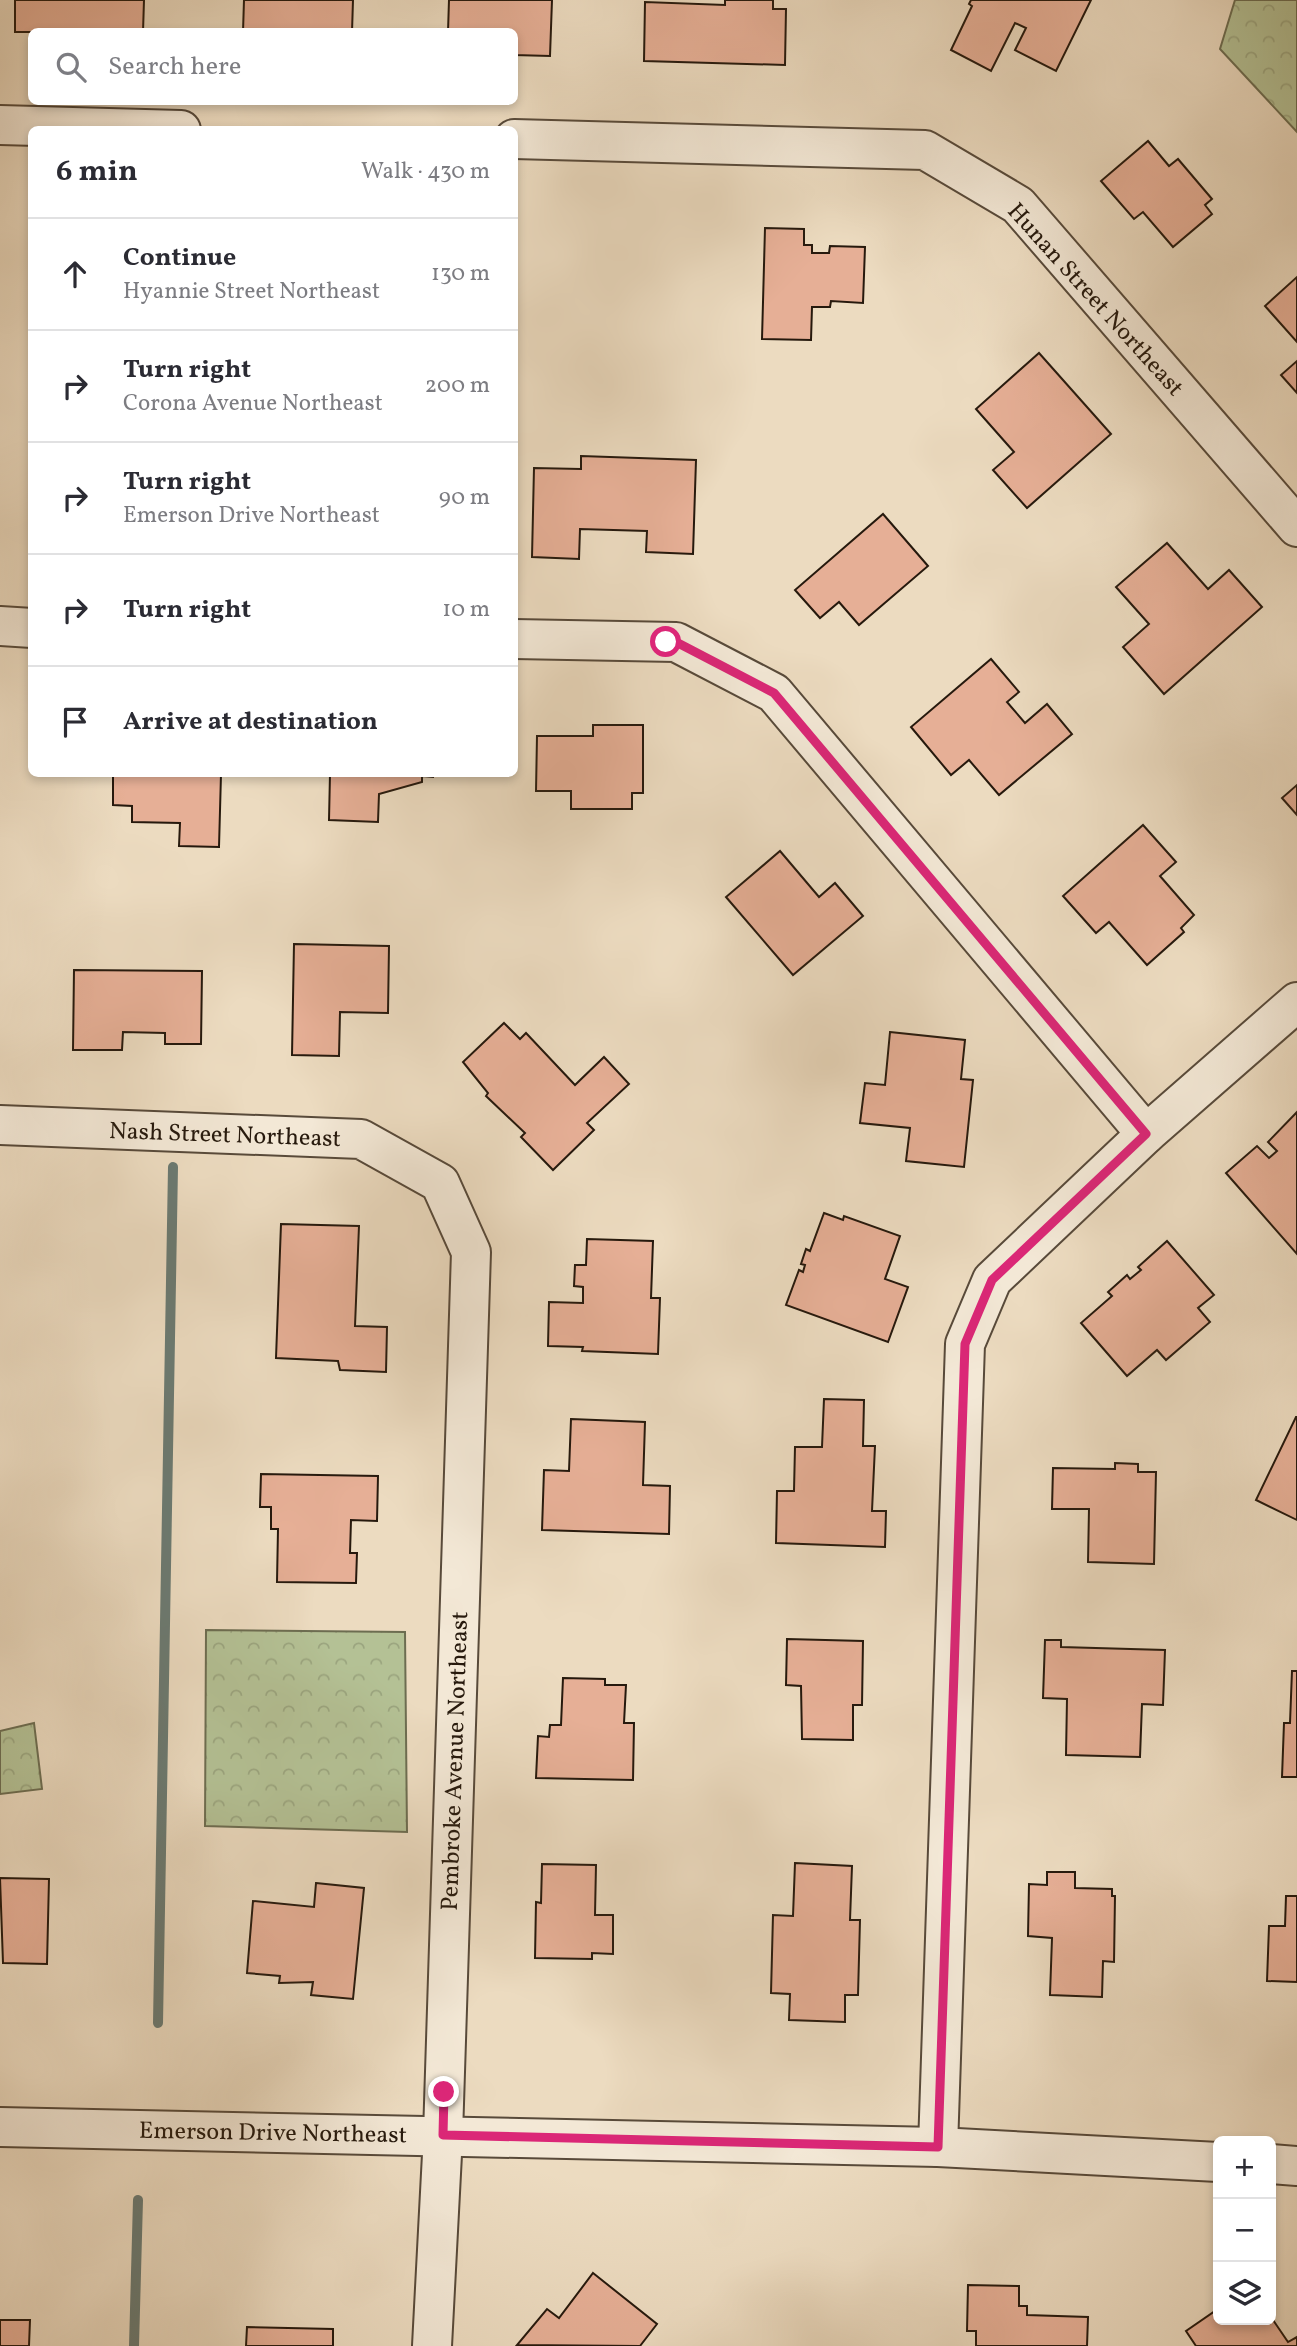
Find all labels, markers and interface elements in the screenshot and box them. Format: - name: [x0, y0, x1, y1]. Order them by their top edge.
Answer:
- search box: [28, 28, 518, 105]
- icon: search: [52, 48, 90, 86]
- text: Search here: [108, 49, 241, 85]
- text: 6 min: [56, 151, 138, 193]
- text: Walk · 430 m: [361, 156, 490, 188]
- street label: Hunan Street Northeast: [998, 196, 1191, 405]
- text: Continue: [123, 240, 236, 276]
- icon: ahead: [56, 255, 94, 293]
- text: 130 m: [431, 258, 490, 290]
- text: Hyannie Street Northeast: [123, 276, 380, 308]
- text: Turn right: [123, 352, 251, 388]
- icon: right: [56, 367, 94, 405]
- text: 200 m: [425, 370, 490, 402]
- text: Corona Avenue Northeast: [123, 388, 383, 420]
- text: Turn right: [123, 464, 251, 500]
- icon: right: [56, 479, 94, 517]
- text: 90 m: [439, 482, 490, 514]
- text: Emerson Drive Northeast: [123, 500, 380, 532]
- icon: right: [56, 591, 94, 629]
- text: Turn right: [123, 592, 251, 628]
- text: 10 m: [442, 594, 490, 626]
- route start: [650, 626, 681, 657]
- icon: arrive: [56, 703, 94, 741]
- text: Arrive at destination: [123, 704, 378, 740]
- street label: Nash Street Northeast: [108, 1115, 342, 1157]
- street label: Pembroke Avenue Northeast: [434, 1611, 478, 1911]
- route end: [428, 2076, 459, 2107]
- street label: Emerson Drive Northeast: [139, 2115, 407, 2153]
- map controls: [1213, 2136, 1276, 2325]
- button: +: [1213, 2136, 1276, 2199]
- button: −: [1213, 2199, 1276, 2262]
- button: layers: [1213, 2262, 1276, 2325]

